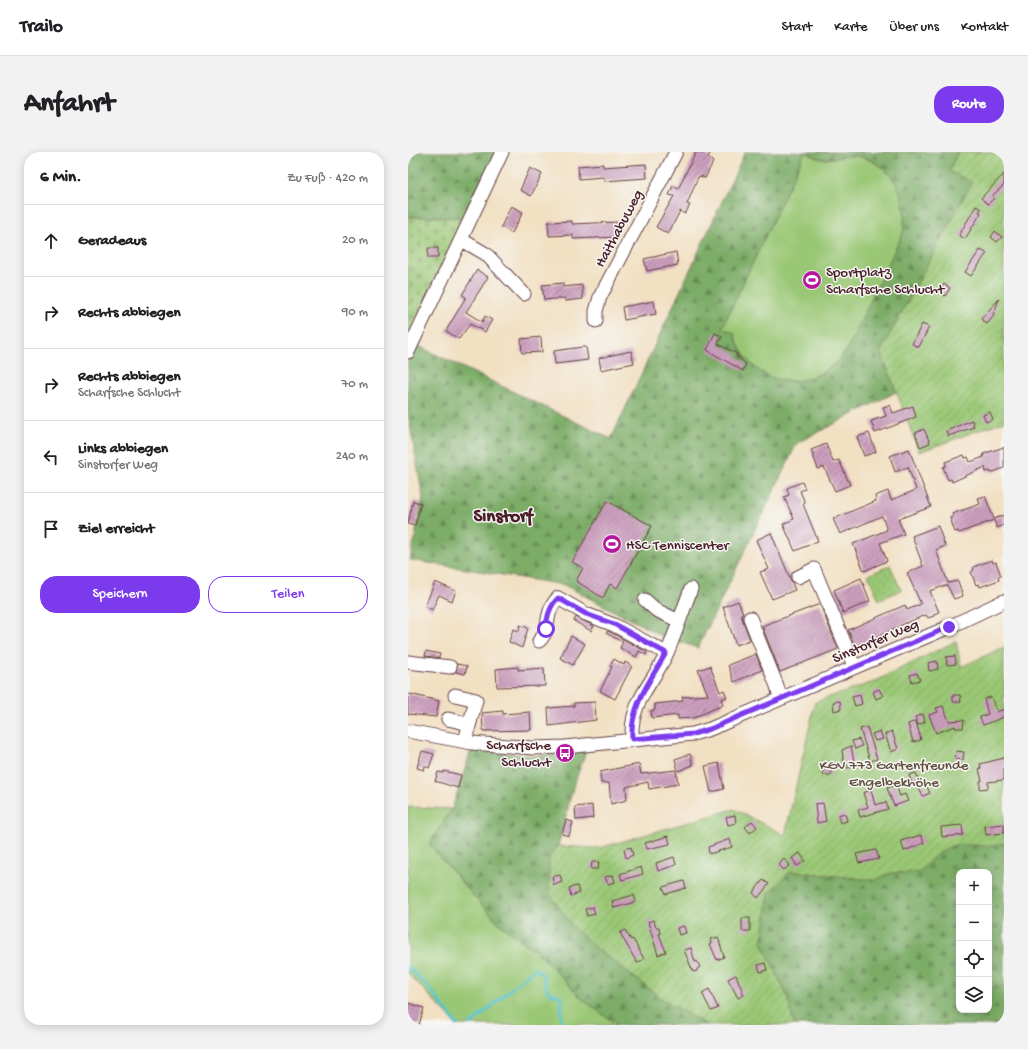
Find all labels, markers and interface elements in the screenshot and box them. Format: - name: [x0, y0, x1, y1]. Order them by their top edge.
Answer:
- text: Trailo: [20, 16, 63, 39]
- text: Start: [782, 19, 812, 36]
- text: Karte: [834, 19, 868, 36]
- text: Über uns: [890, 19, 939, 36]
- text: Kontakt: [961, 19, 1008, 36]
- button: Route: [934, 86, 1004, 123]
- text: Anfahrt: [24, 88, 114, 121]
- text: 6 Min.: [40, 168, 82, 188]
- text: Zu Fuß · 420 m: [287, 171, 368, 186]
- street label: Haithabuweg: [592, 187, 648, 271]
- icon: ahead: [40, 230, 62, 252]
- text: Geradeaus: [78, 232, 146, 250]
- text: 20 m: [342, 233, 368, 248]
- place label: Sportplatz Scharfsche Schlucht: [826, 264, 946, 299]
- sports icon: Sportplatz Scharfsche Schlucht: [801, 269, 823, 291]
- icon: right: [40, 302, 62, 324]
- text: Rechts abbiegen: [78, 304, 181, 322]
- text: 90 m: [342, 305, 368, 320]
- text: Rechts abbiegen: [78, 368, 181, 386]
- icon: right: [40, 374, 62, 396]
- text: 70 m: [342, 377, 368, 392]
- text: Scharfsche Schlucht: [78, 386, 180, 401]
- text: Links abbiegen: [78, 440, 168, 458]
- icon: left: [40, 446, 62, 468]
- text: 240 m: [336, 449, 368, 464]
- text: Sinstorfer Weg: [78, 458, 158, 473]
- district label: Sinstorf: [473, 506, 535, 529]
- icon: arrive: [40, 518, 62, 540]
- text: Ziel erreicht: [78, 520, 154, 538]
- sports icon: HSC Tenniscenter: [601, 533, 623, 555]
- place label: HSC Tenniscenter: [626, 537, 731, 555]
- button: Speichern: [40, 576, 200, 613]
- button: Teilen: [208, 576, 368, 613]
- street label: Sinstorfer Weg: [830, 616, 922, 668]
- route end: [940, 618, 958, 636]
- route start: [537, 620, 555, 638]
- place label: Scharfsche Schlucht: [486, 737, 553, 772]
- bus stop icon: Scharfsche Schlucht: [554, 742, 576, 764]
- park label: KGV 773 Gartenfreunde Engelbekhöhe: [820, 757, 969, 792]
- map controls: [956, 869, 992, 1013]
- button: +: [956, 869, 992, 905]
- button: −: [956, 905, 992, 941]
- button: locate: [956, 941, 992, 977]
- button: layers: [956, 977, 992, 1013]

